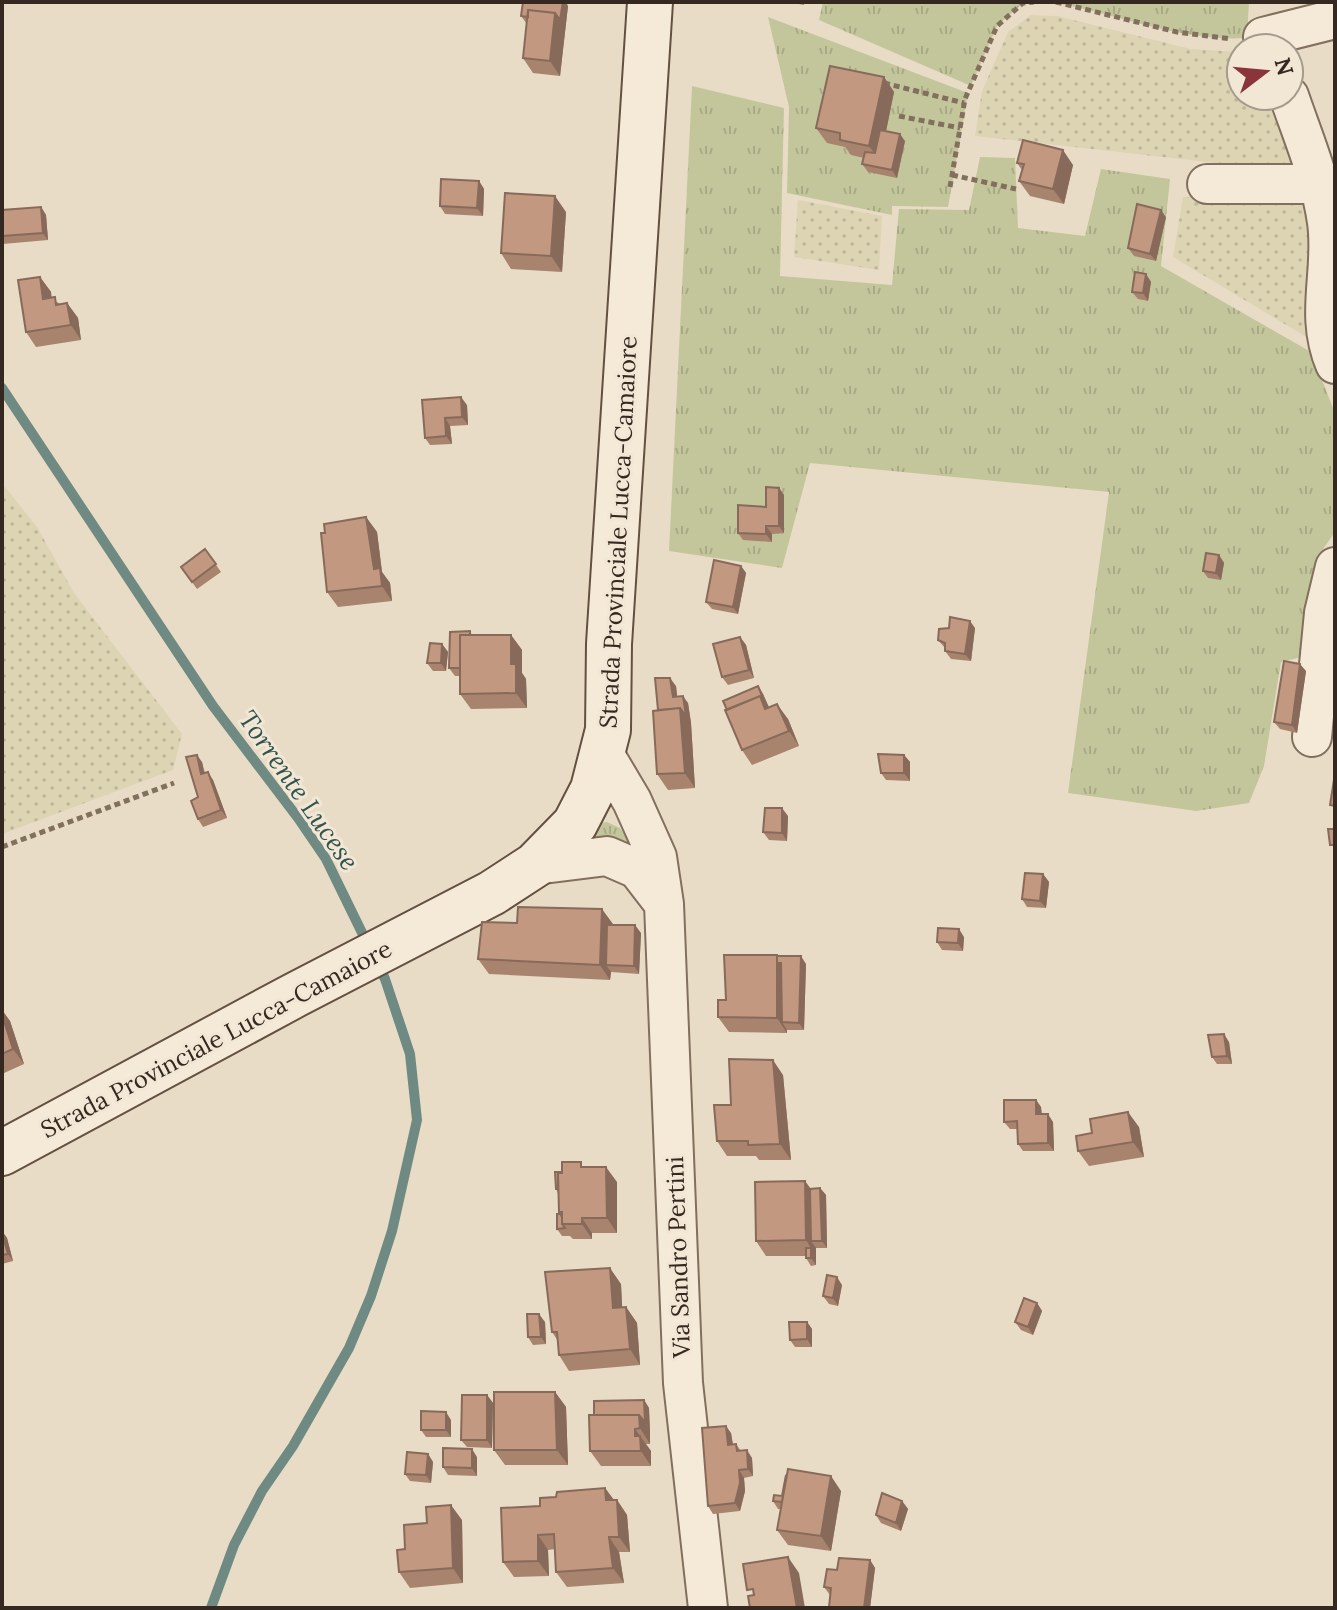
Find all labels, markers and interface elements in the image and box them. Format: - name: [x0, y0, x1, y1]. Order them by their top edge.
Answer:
- north arrow: [1225, 32, 1305, 112]
- text: N: [1268, 54, 1300, 79]
- street label: Strada Provinciale Lucca-Camaiore: [592, 335, 644, 729]
- water label: Torrente Lucese: [232, 704, 366, 876]
- street label: Strada Provinciale Lucca-Camaiore: [35, 933, 397, 1145]
- street label: Via Sandro Pertini: [659, 1156, 697, 1359]

